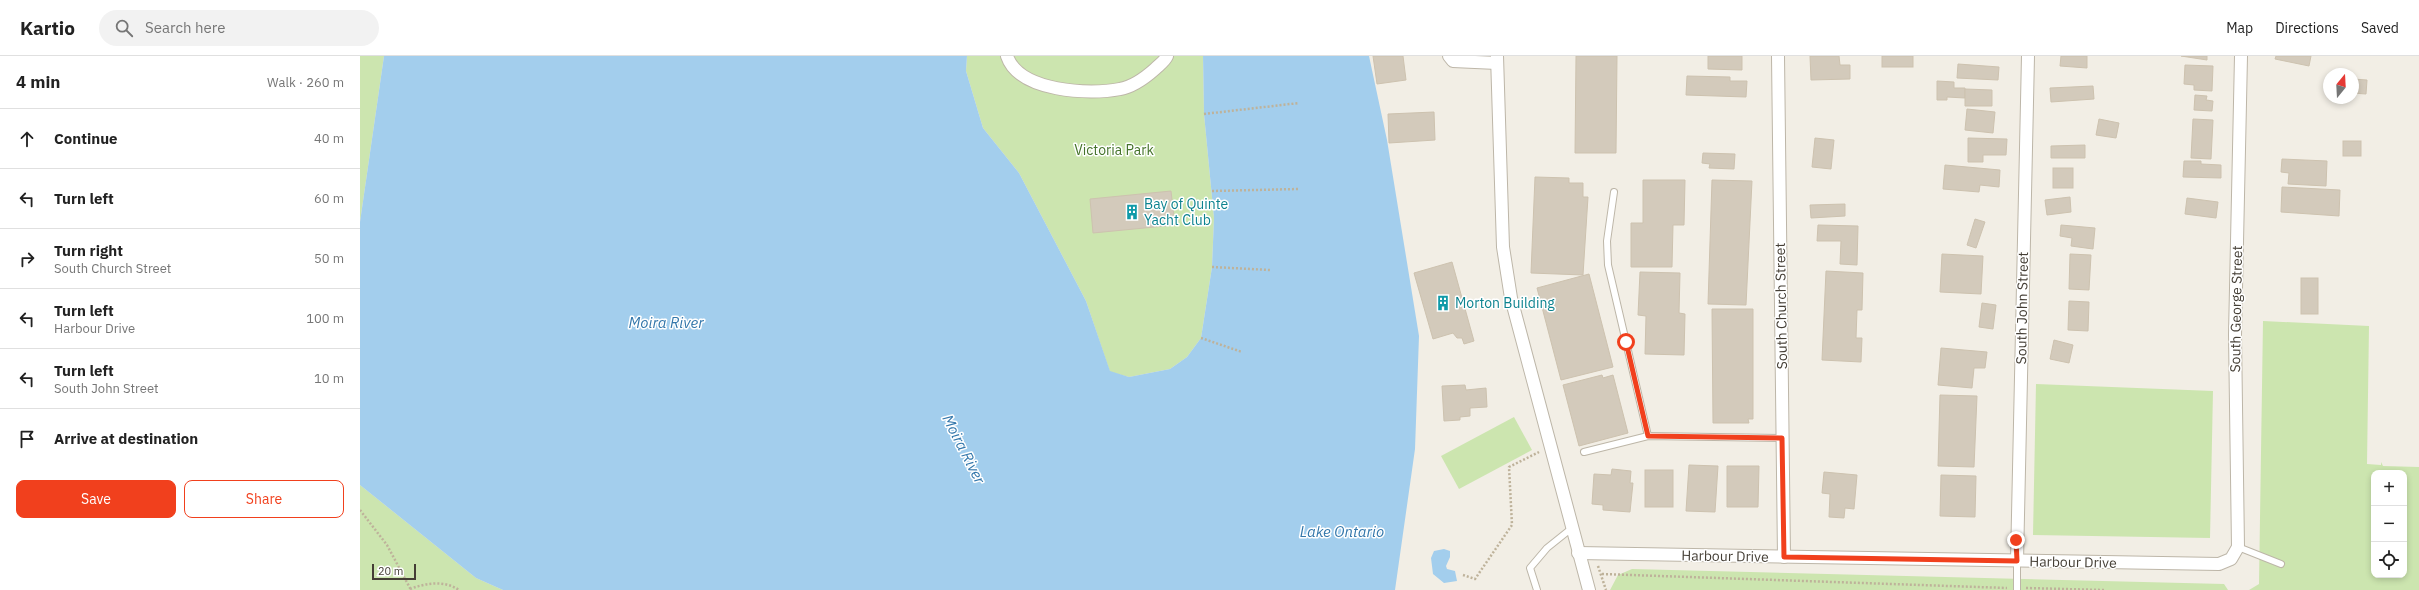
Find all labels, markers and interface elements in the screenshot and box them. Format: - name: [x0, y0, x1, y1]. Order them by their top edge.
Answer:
- search box: [99, 10, 379, 46]
- text: Kartio: [20, 16, 75, 40]
- icon: search: [113, 17, 135, 39]
- text: Search here: [145, 18, 225, 37]
- text: Map: [2226, 19, 2253, 37]
- text: Directions: [2275, 19, 2339, 37]
- text: Saved: [2361, 19, 2399, 37]
- north arrow: [2323, 68, 2359, 104]
- text: 4 min: [16, 71, 60, 93]
- text: Walk · 260 m: [267, 74, 344, 91]
- icon: ahead: [16, 128, 38, 150]
- text: Continue: [54, 129, 118, 148]
- text: 40 m: [314, 130, 344, 147]
- park label: Victoria Park: [1074, 141, 1154, 159]
- icon: left: [16, 188, 38, 210]
- text: Turn left: [54, 189, 114, 208]
- text: 60 m: [314, 190, 344, 207]
- place label: Bay of Quinte Yacht Club: [1144, 195, 1229, 229]
- building icon: Bay of Quinte Yacht Club: [1123, 203, 1141, 221]
- text: Turn right: [54, 241, 123, 260]
- street label: South Church Street: [1771, 243, 1791, 369]
- street label: South George Street: [2226, 245, 2246, 373]
- icon: right: [16, 248, 38, 270]
- text: 50 m: [314, 250, 344, 267]
- street label: South John Street: [2012, 251, 2032, 364]
- text: South Church Street: [54, 260, 171, 277]
- building icon: Morton Building: [1434, 294, 1452, 312]
- place label: Morton Building: [1455, 294, 1555, 312]
- text: Turn left: [54, 301, 114, 320]
- icon: left: [16, 308, 38, 330]
- text: 100 m: [306, 310, 344, 327]
- water label: Moira River: [628, 313, 704, 332]
- text: Harbour Drive: [54, 320, 135, 337]
- route start: [1617, 333, 1635, 351]
- text: Turn left: [54, 361, 114, 380]
- icon: left: [16, 368, 38, 390]
- text: 10 m: [314, 370, 344, 387]
- text: South John Street: [54, 380, 159, 397]
- water label: Moira River: [938, 411, 990, 487]
- icon: arrive: [16, 428, 38, 450]
- text: Arrive at destination: [54, 429, 198, 448]
- map controls: [2371, 470, 2407, 578]
- button: +: [2371, 470, 2407, 506]
- button: Save: [16, 480, 176, 518]
- button: Share: [184, 480, 344, 518]
- button: −: [2371, 506, 2407, 542]
- water label: Lake Ontario: [1300, 522, 1384, 541]
- route end: [2007, 531, 2025, 549]
- button: locate: [2371, 542, 2407, 578]
- street label: Harbour Drive: [1681, 546, 1769, 566]
- street label: Harbour Drive: [2029, 552, 2117, 572]
- scale bar: [372, 562, 416, 581]
- text: 20 m: [378, 564, 403, 578]

